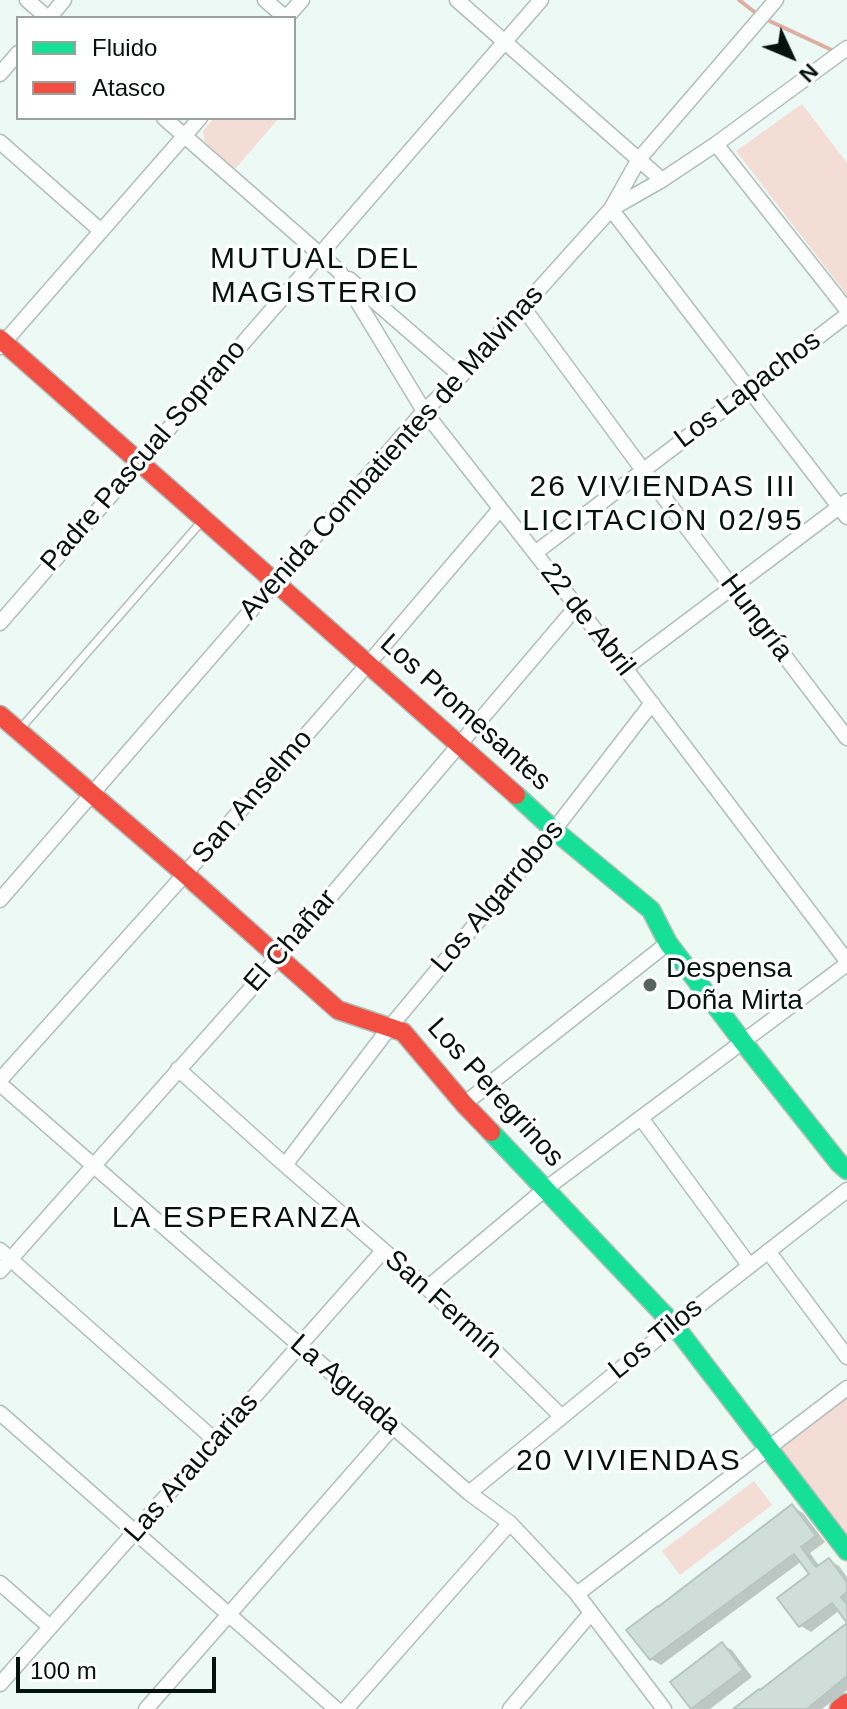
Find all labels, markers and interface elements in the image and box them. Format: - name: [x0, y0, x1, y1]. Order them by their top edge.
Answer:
- legend: [16, 16, 296, 120]
- north arrow: [751, 16, 831, 96]
- text: Fluido: [92, 34, 157, 61]
- text: N: [794, 59, 823, 87]
- text: Atasco: [92, 74, 165, 101]
- district label: MUTUAL DEL MAGISTERIO: [210, 242, 420, 312]
- street label: Avenida Combatientes de Malvinas: [233, 279, 551, 627]
- street label: Los Lapachos: [668, 324, 828, 456]
- street label: Padre Pascual Soprano: [34, 333, 254, 579]
- district label: 26 VIVIENDAS III LICITACIÓN 02/95: [522, 470, 804, 540]
- street label: 22 de Abril: [533, 557, 641, 683]
- street label: Hungría: [713, 568, 799, 668]
- street label: Los Promesantes: [373, 628, 557, 798]
- street label: San Anselmo: [186, 723, 320, 871]
- street label: Los Algarrobos: [425, 814, 571, 980]
- street label: El Chañar: [237, 883, 345, 999]
- place label: Despensa Doña Mirta: [666, 952, 803, 1018]
- marker: Despensa Doña Mirta: [641, 976, 659, 994]
- street label: Los Peregrinos: [420, 1012, 570, 1174]
- district label: LA ESPERANZA: [112, 1201, 362, 1237]
- street label: San Fermín: [377, 1244, 509, 1366]
- street label: Los Tilos: [602, 1291, 710, 1387]
- street label: La Aguada: [283, 1328, 407, 1442]
- street label: Las Araucarias: [118, 1387, 266, 1549]
- district label: 20 VIVIENDAS: [516, 1444, 742, 1480]
- scale bar: [20, 1641, 220, 1691]
- text: 100 m: [30, 1657, 97, 1684]

